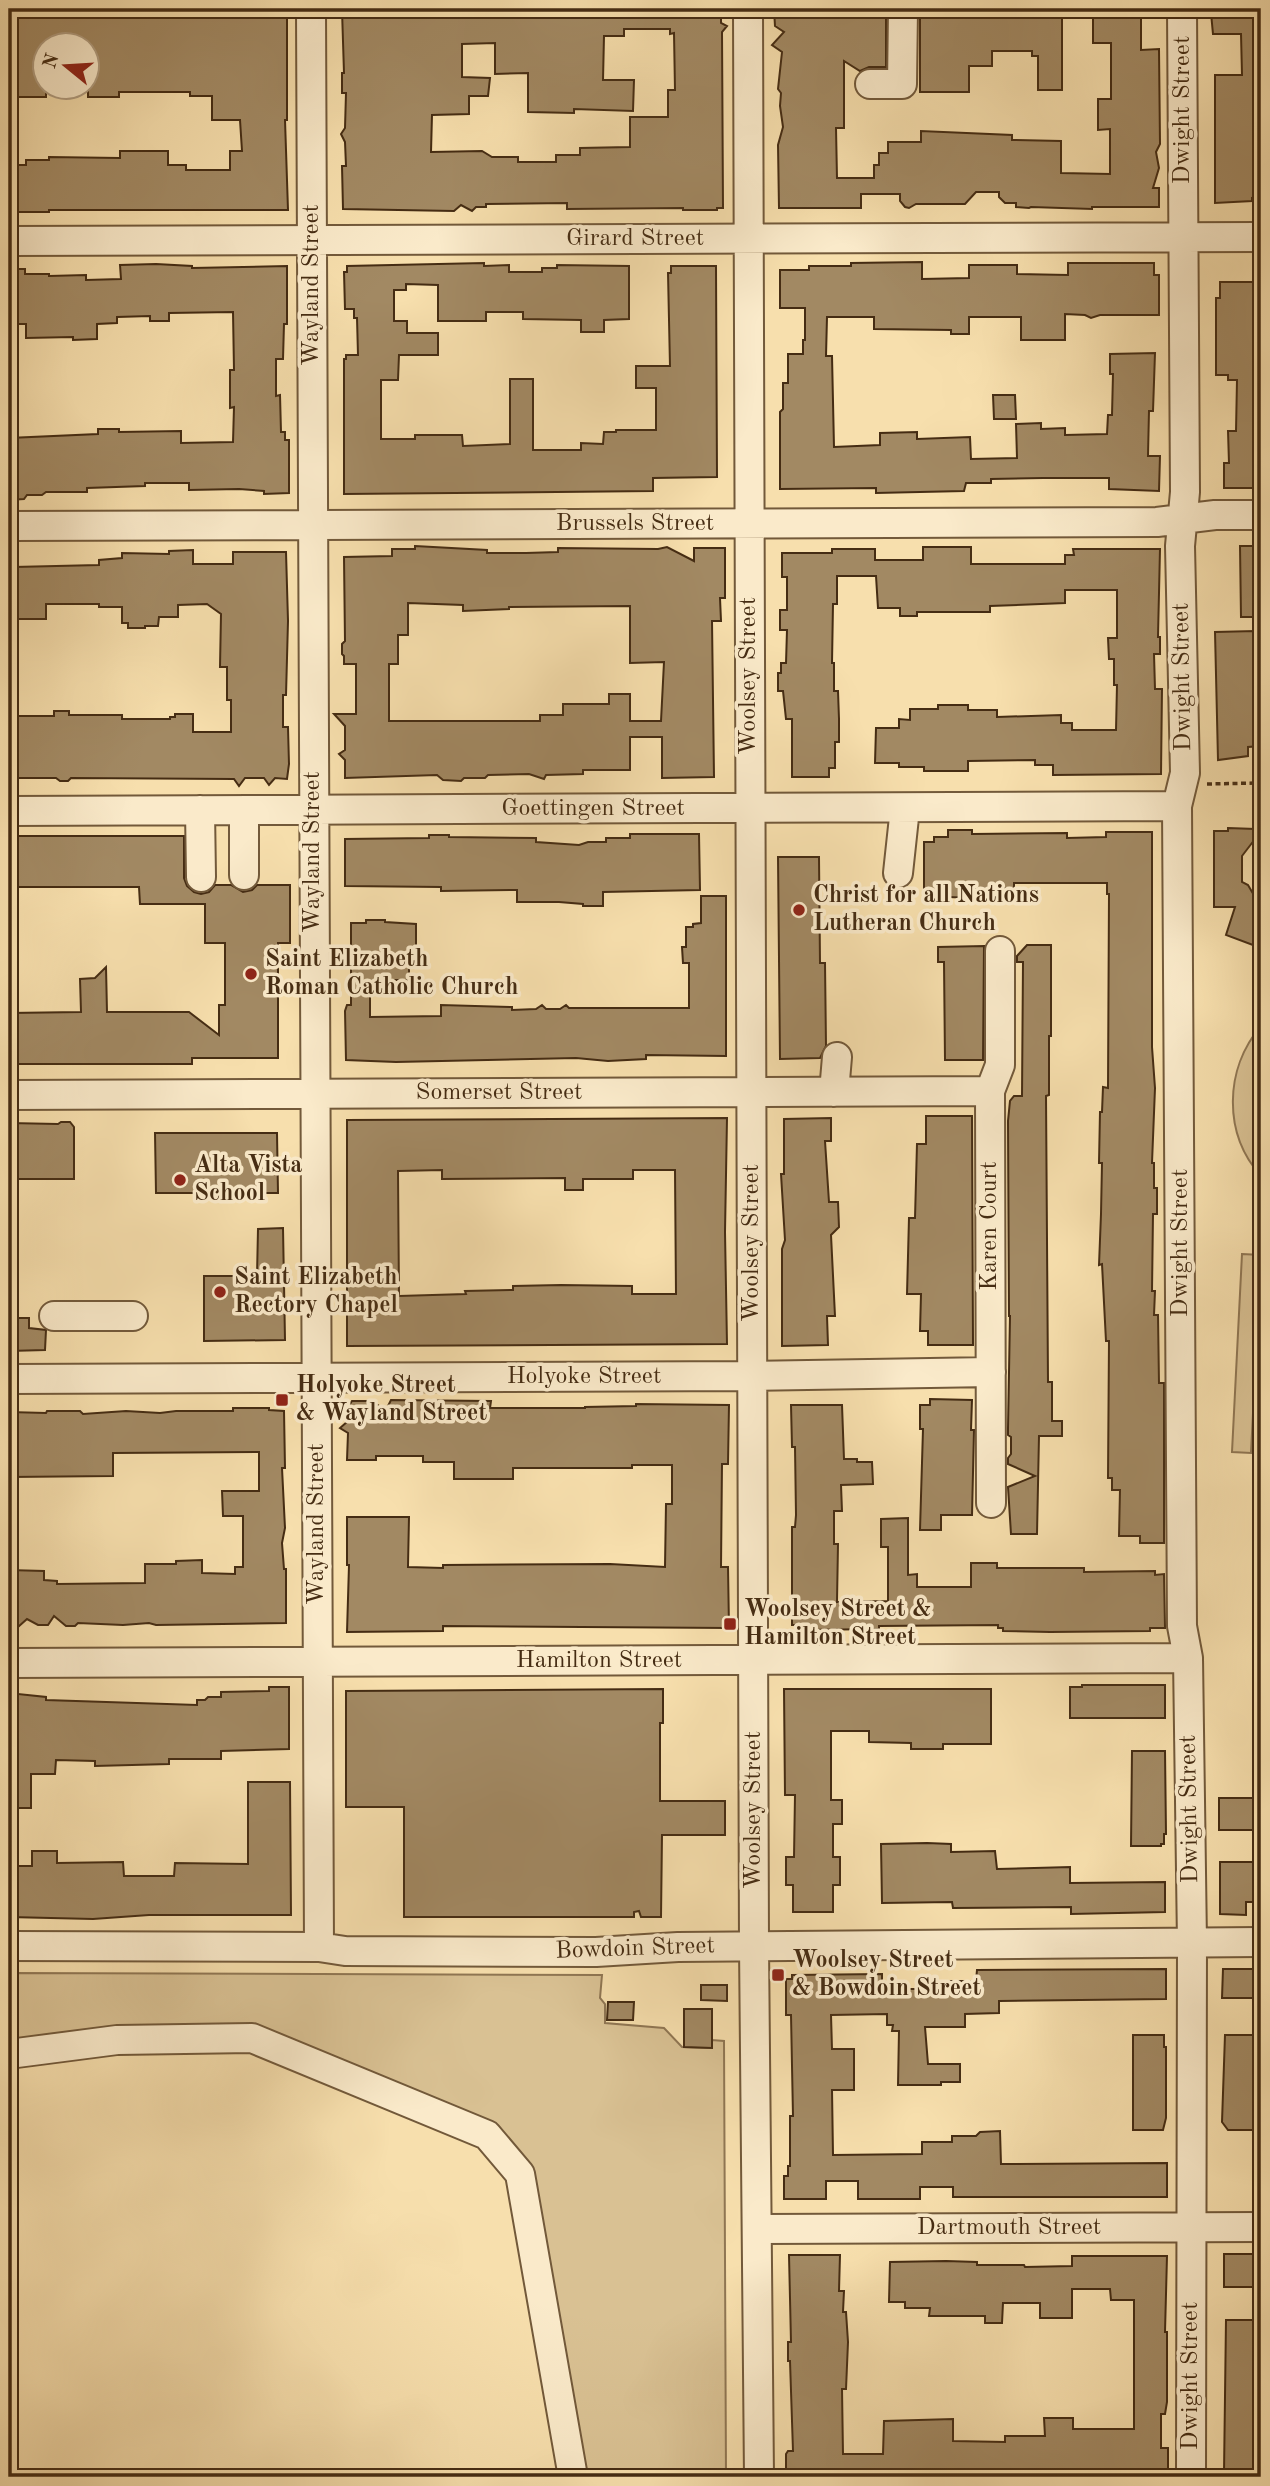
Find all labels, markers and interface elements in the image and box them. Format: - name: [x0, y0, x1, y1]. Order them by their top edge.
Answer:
- north arrow: [32, 32, 102, 102]
- street label: Dwight Street: [1171, 36, 1195, 184]
- text: N: [41, 51, 64, 71]
- street label: Wayland Street: [300, 204, 324, 366]
- street label: Girard Street: [566, 227, 704, 251]
- street label: Brussels Street: [556, 512, 714, 536]
- street label: Woolsey Street: [737, 597, 761, 755]
- street label: Dwight Street: [1170, 603, 1196, 751]
- street label: Wayland Street: [301, 771, 325, 933]
- street label: Goettingen Street: [501, 797, 685, 821]
- place label: Christ for all Nations Lutheran Church: [813, 884, 1039, 936]
- marker: Christ for all Nations Lutheran Church: [791, 902, 807, 918]
- place label: Saint Elizabeth Roman Catholic Church: [265, 948, 518, 1000]
- marker: Saint Elizabeth Roman Catholic Church: [243, 966, 259, 982]
- street label: Somerset Street: [416, 1081, 582, 1105]
- place label: Alta Vista School: [194, 1154, 302, 1206]
- street label: Karen Court: [978, 1161, 1002, 1291]
- street label: Woolsey Street: [740, 1164, 764, 1322]
- street label: Dwight Street: [1169, 1169, 1193, 1317]
- marker: Alta Vista School: [172, 1172, 188, 1188]
- place label: Saint Elizabeth Rectory Chapel: [234, 1266, 398, 1318]
- marker: Saint Elizabeth Rectory Chapel: [212, 1284, 228, 1300]
- street label: Holyoke Street: [507, 1365, 661, 1389]
- place label: Holyoke Street & Wayland Street: [296, 1374, 487, 1426]
- marker: Holyoke Street & Wayland Street: [274, 1392, 290, 1408]
- street label: Wayland Street: [305, 1443, 329, 1605]
- place label: Woolsey Street & Hamilton Street: [744, 1598, 931, 1650]
- marker: Woolsey Street & Hamilton Street: [722, 1616, 738, 1632]
- street label: Hamilton Street: [516, 1649, 682, 1673]
- street label: Woolsey Street: [742, 1731, 766, 1889]
- street label: Dwight Street: [1177, 1735, 1203, 1883]
- street label: Bowdoin Street: [555, 1934, 715, 1964]
- place label: Woolsey Street & Bowdoin Street: [792, 1949, 981, 2001]
- marker: Woolsey Street & Bowdoin Street: [770, 1967, 786, 1983]
- street label: Dartmouth Street: [917, 2216, 1101, 2240]
- street label: Dwight Street: [1179, 2302, 1203, 2450]

